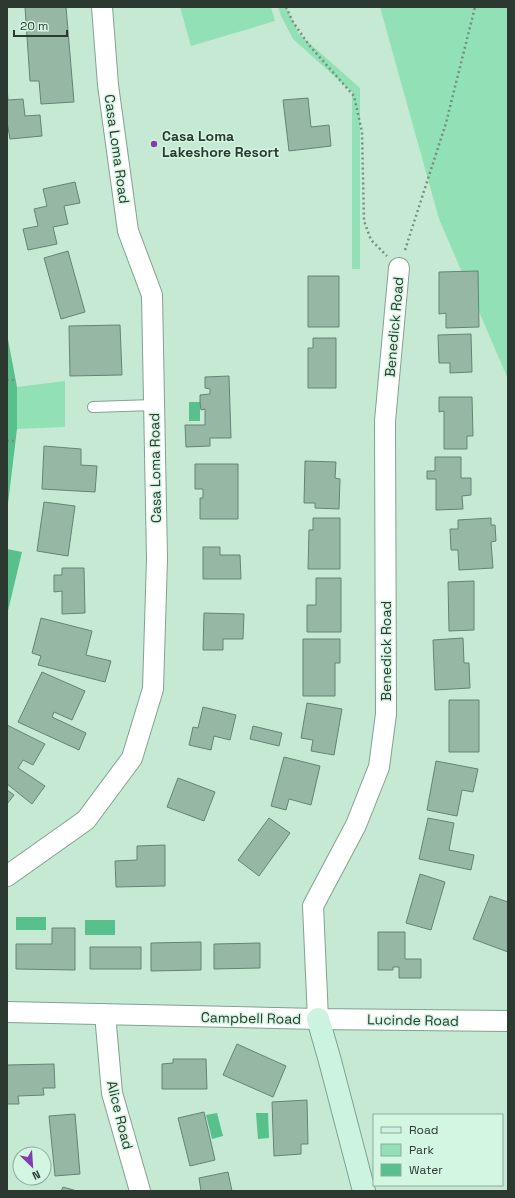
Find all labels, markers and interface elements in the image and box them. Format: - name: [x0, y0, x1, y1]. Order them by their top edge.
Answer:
- scale bar: [14, 12, 67, 38]
- text: 20 m: [20, 18, 48, 34]
- street label: Casa Loma Road: [100, 93, 134, 205]
- place label: Casa Loma Lakeshore Resort: [162, 127, 279, 161]
- marker: Casa Loma Lakeshore Resort: [149, 139, 159, 149]
- street label: Benedick Road: [381, 276, 407, 378]
- street label: Casa Loma Road: [145, 413, 165, 523]
- street label: Benedick Road: [377, 601, 395, 701]
- street label: Campbell Road: [201, 1008, 301, 1028]
- street label: Lucinde Road: [367, 1010, 459, 1030]
- street label: Alice Road: [103, 1079, 137, 1151]
- legend: [373, 1114, 503, 1186]
- text: Road: [409, 1122, 438, 1138]
- text: Park: [409, 1142, 434, 1158]
- north arrow: [12, 1146, 52, 1186]
- text: Water: [409, 1162, 443, 1178]
- text: N: [30, 1167, 43, 1183]

